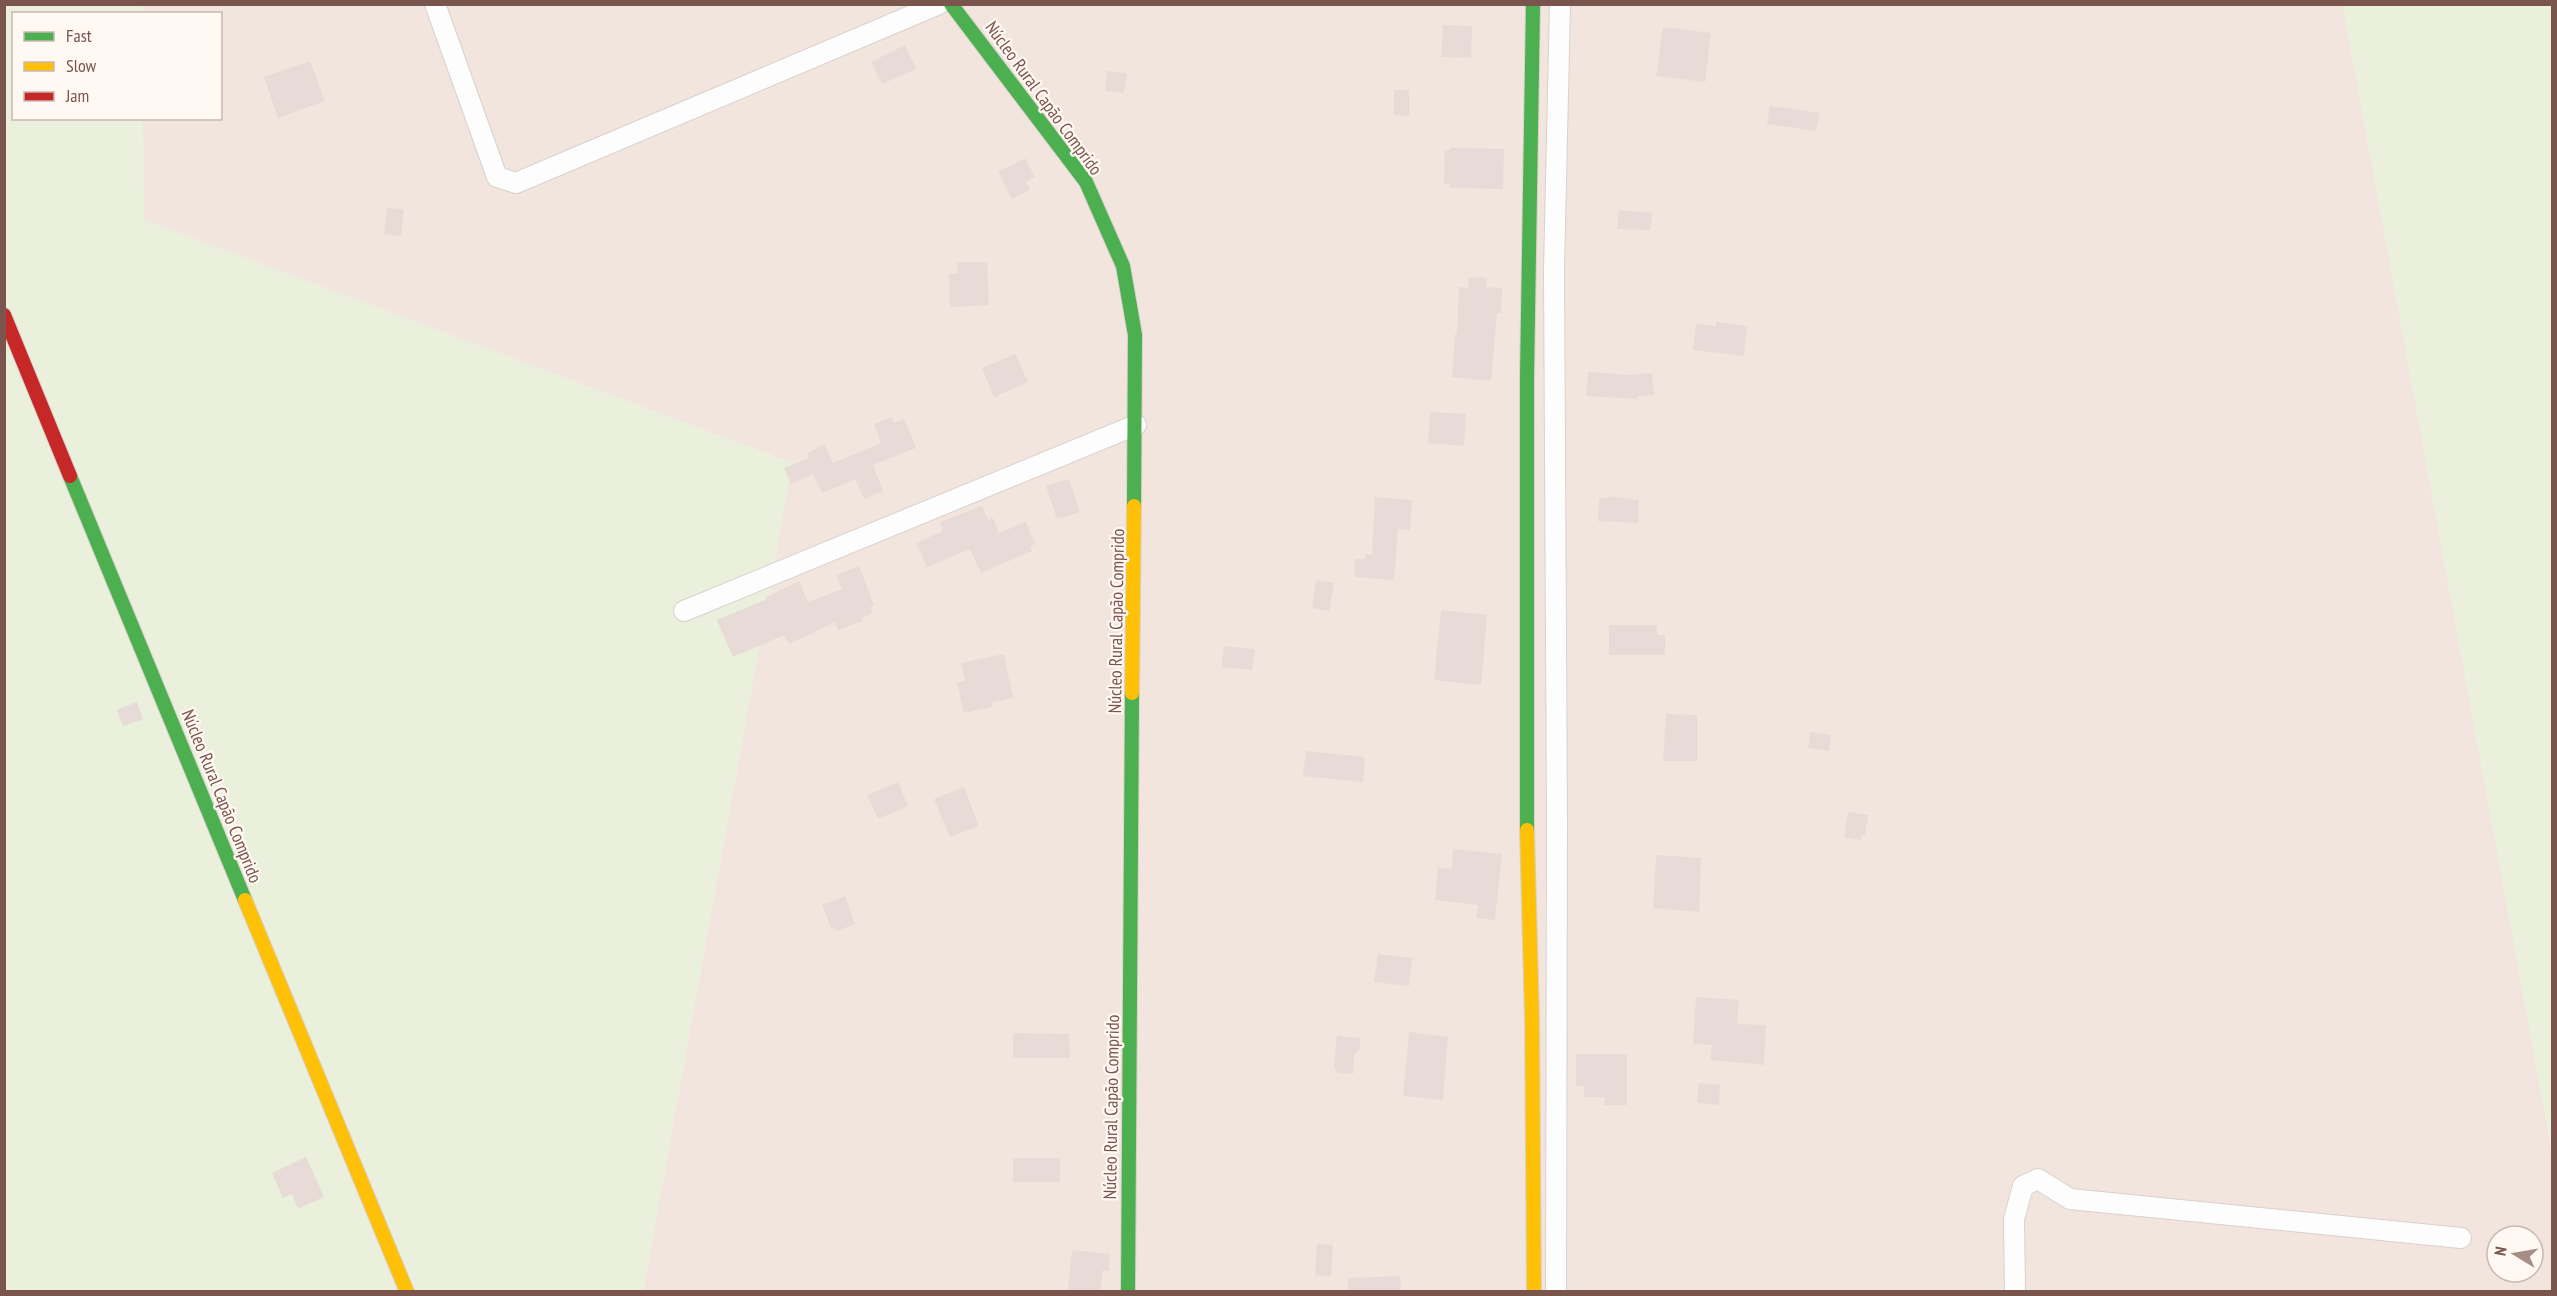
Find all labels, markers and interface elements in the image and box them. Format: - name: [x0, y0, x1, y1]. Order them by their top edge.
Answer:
- legend: [12, 12, 222, 120]
- street label: Núcleo Rural Capão Comprido: [980, 16, 1108, 180]
- text: Fast: [66, 24, 92, 47]
- text: Slow: [66, 54, 97, 77]
- text: Jam: [65, 84, 89, 107]
- street label: Núcleo Rural Capão Comprido: [1103, 528, 1129, 714]
- street label: Núcleo Rural Capão Comprido: [177, 706, 267, 886]
- street label: Núcleo Rural Capão Comprido: [1098, 1014, 1124, 1200]
- north arrow: [2485, 1224, 2545, 1284]
- text: N: [2490, 1245, 2511, 1257]

